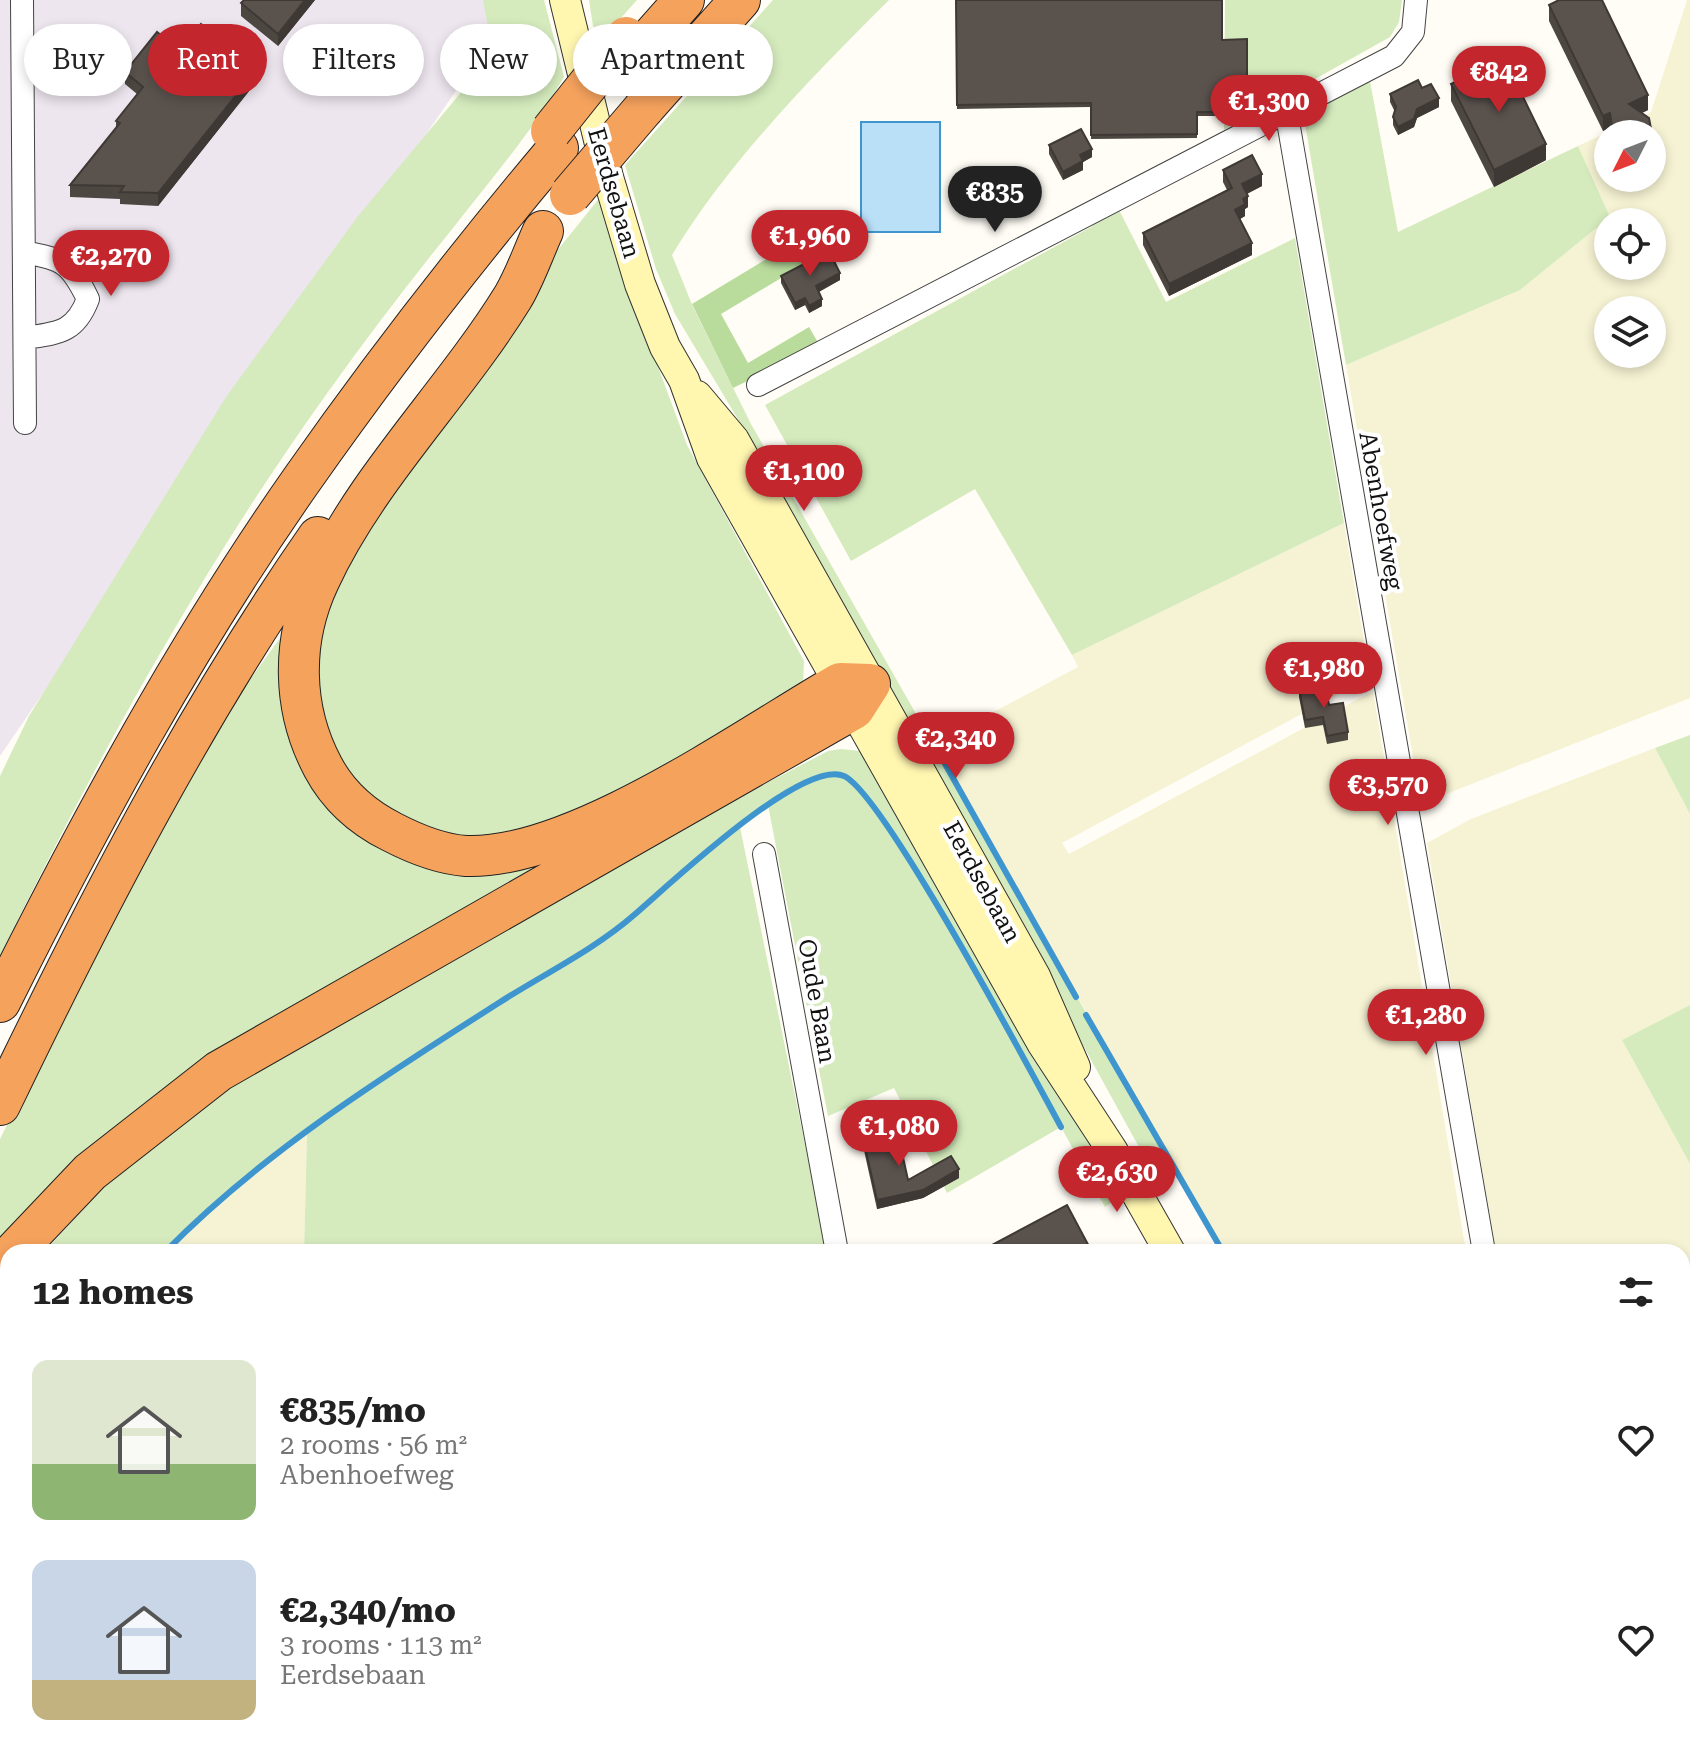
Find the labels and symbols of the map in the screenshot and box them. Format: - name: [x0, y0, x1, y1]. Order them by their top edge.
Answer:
- pin: €842: [1452, 46, 1546, 114]
- pin: €1,300: [1204, 75, 1334, 143]
- north arrow: [1594, 120, 1666, 192]
- street label: Eerdsebaan: [582, 125, 646, 261]
- pin: €835: [948, 166, 1042, 234]
- pin: €1,960: [745, 210, 875, 278]
- pin: €2,270: [46, 230, 176, 298]
- street label: Abenhoefweg: [1353, 430, 1409, 593]
- pin: €1,100: [739, 445, 869, 513]
- pin: €1,980: [1259, 642, 1389, 710]
- pin: €2,340: [891, 712, 1021, 780]
- pin: €3,570: [1323, 759, 1453, 827]
- street label: Eerdsebaan: [937, 816, 1027, 948]
- street label: Oude Baan: [792, 937, 842, 1065]
- pin: €1,280: [1361, 989, 1491, 1057]
- pin: €1,080: [834, 1100, 964, 1168]
- pin: €2,630: [1052, 1146, 1182, 1214]

